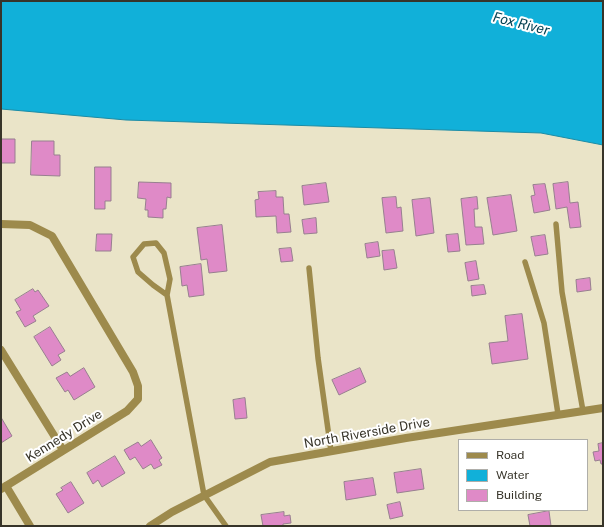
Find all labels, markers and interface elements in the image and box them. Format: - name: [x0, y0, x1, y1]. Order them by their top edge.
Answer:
- water label: Fox River: [491, 9, 551, 39]
- street label: Kennedy Drive: [23, 406, 105, 466]
- street label: North Riverside Drive: [303, 414, 431, 452]
- legend: [458, 439, 588, 511]
- text: Road: [496, 448, 524, 462]
- text: Water: [496, 468, 529, 482]
- text: Building: [496, 488, 542, 502]

